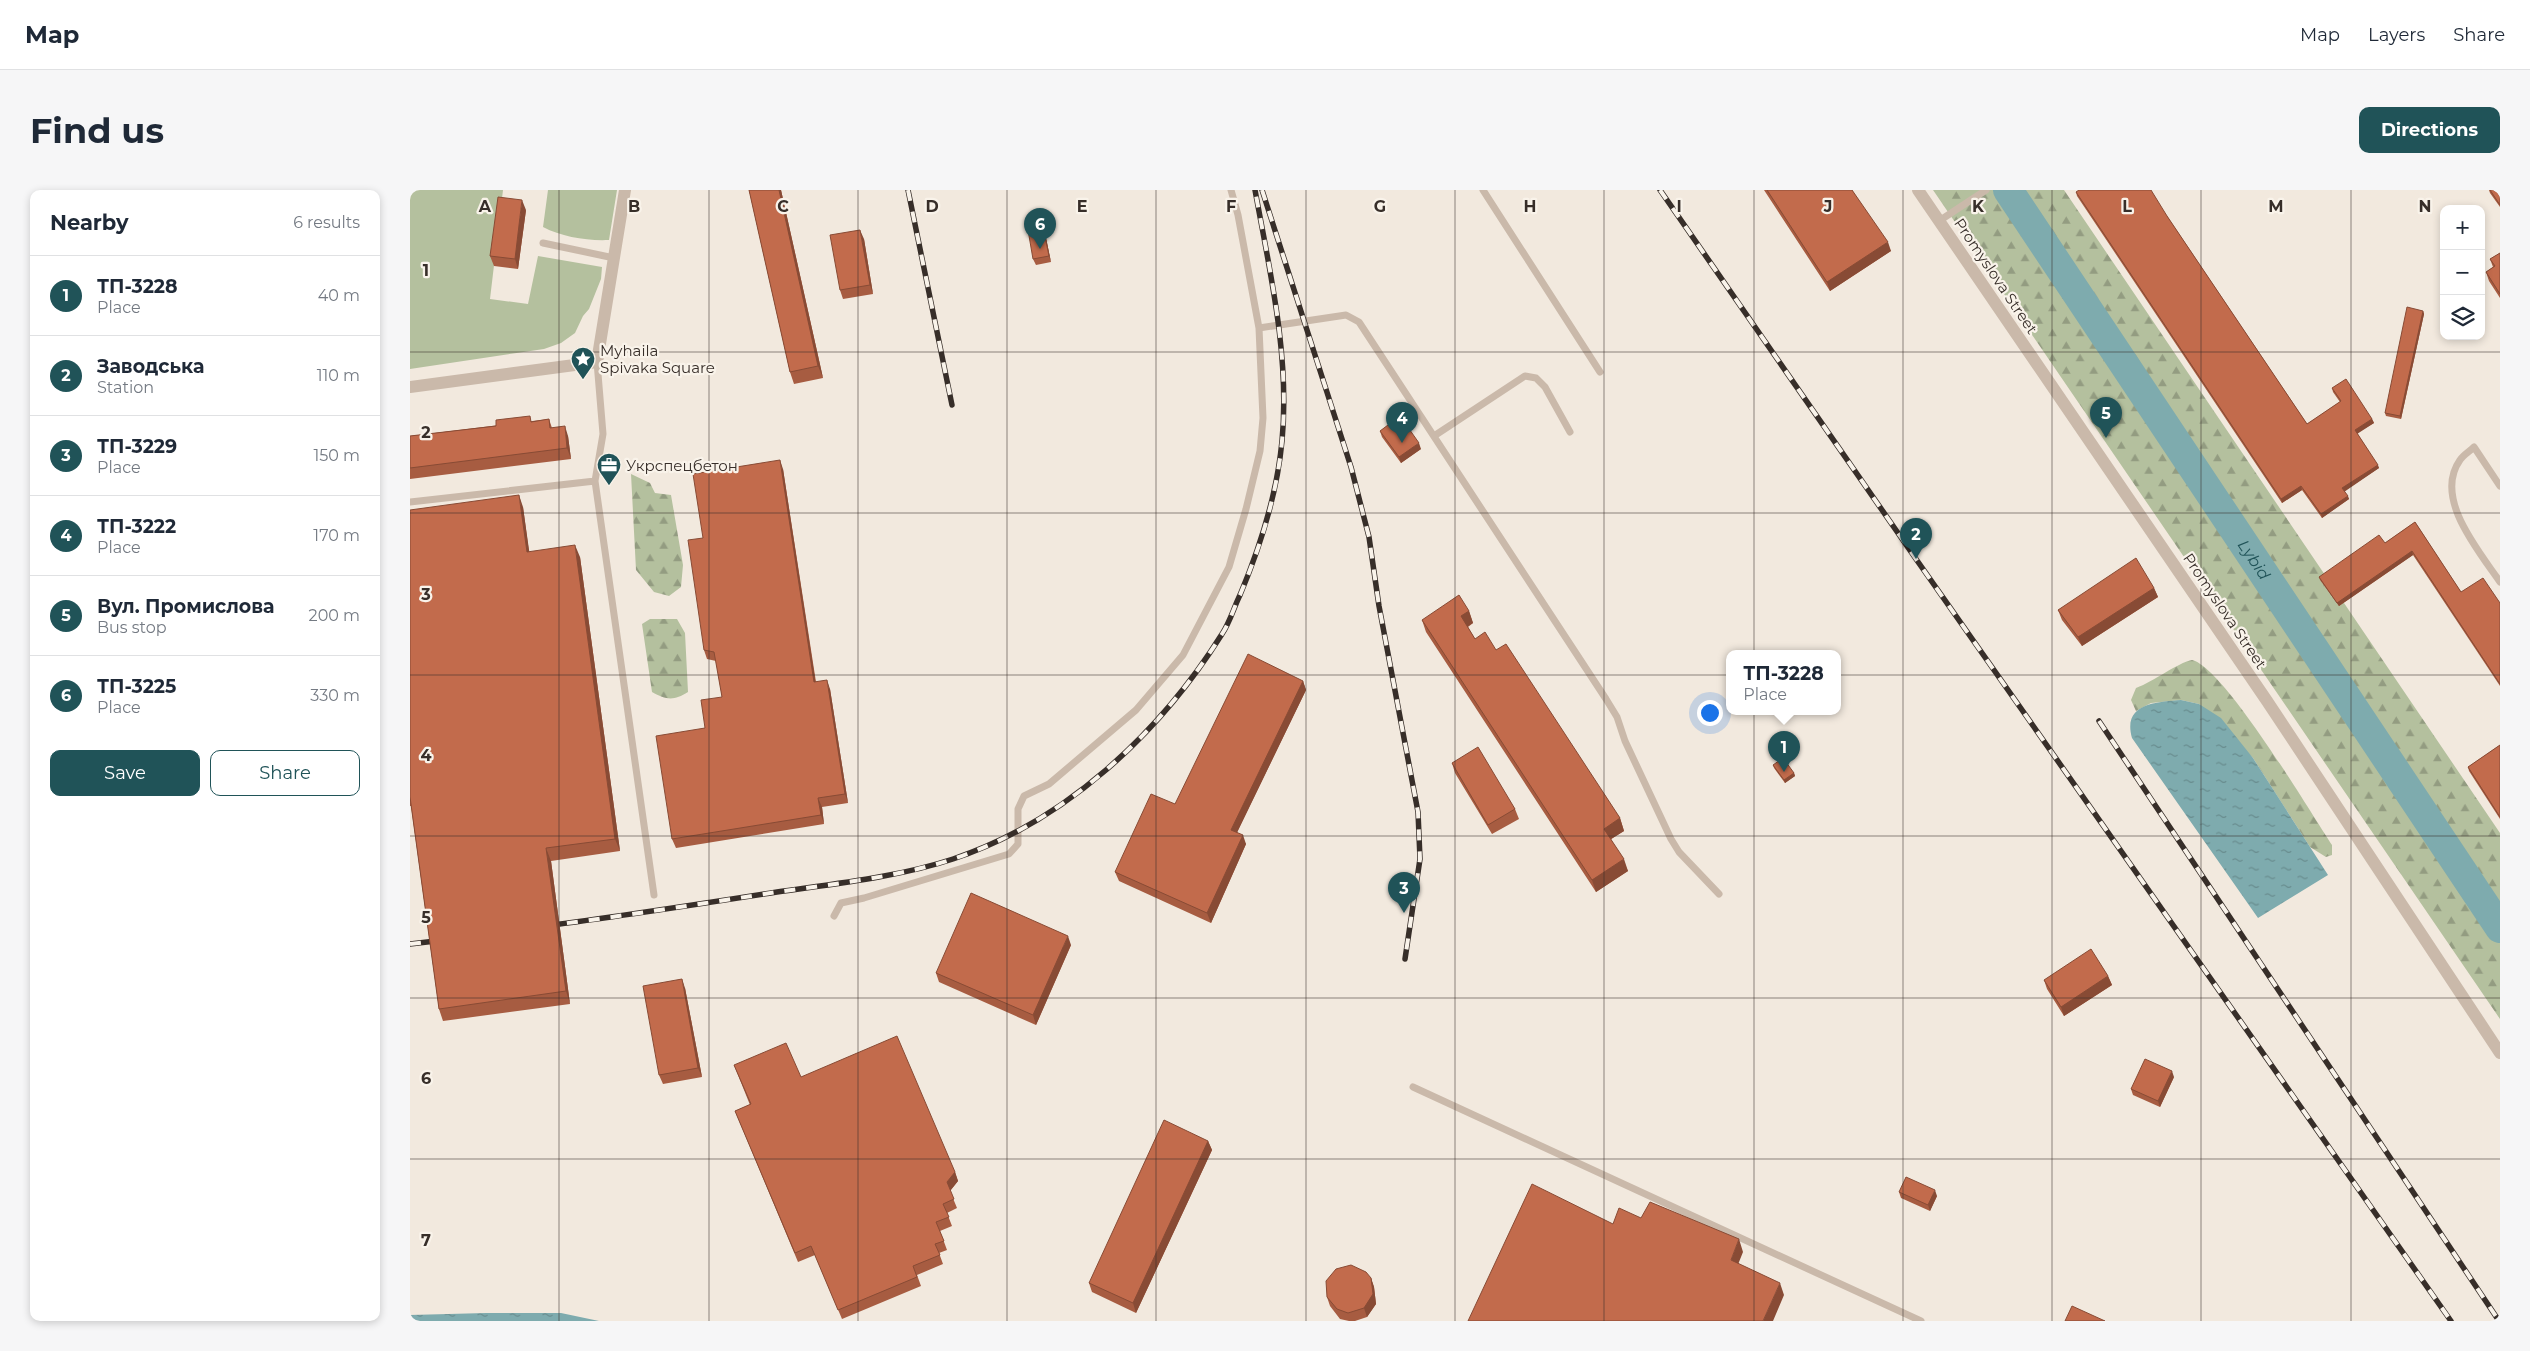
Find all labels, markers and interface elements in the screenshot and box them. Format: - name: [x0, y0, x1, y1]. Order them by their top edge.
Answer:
- text: Map: [25, 20, 79, 49]
- text: Map: [2300, 24, 2340, 46]
- text: Layers: [2368, 24, 2425, 46]
- text: Share: [2453, 24, 2505, 46]
- button: Directions: [2359, 107, 2500, 153]
- text: Find us: [30, 109, 164, 152]
- text: A: [478, 197, 492, 216]
- text: B: [628, 197, 640, 216]
- text: C: [777, 197, 789, 216]
- text: D: [925, 197, 939, 216]
- text: E: [1077, 197, 1087, 216]
- text: F: [1226, 197, 1236, 216]
- text: G: [1374, 197, 1386, 216]
- text: H: [1524, 197, 1536, 216]
- text: I: [1676, 197, 1682, 216]
- text: J: [1823, 197, 1832, 216]
- text: K: [1972, 197, 1985, 216]
- text: L: [2122, 197, 2132, 216]
- text: M: [2268, 197, 2284, 216]
- text: N: [2419, 197, 2431, 216]
- map controls: [2440, 205, 2485, 340]
- button: +: [2440, 205, 2485, 250]
- pin: 6: [1024, 208, 1056, 249]
- text: Nearby: [50, 210, 129, 235]
- text: 6 results: [293, 213, 360, 232]
- street label: Promyslova Street: [1950, 214, 2042, 338]
- button: −: [2440, 250, 2485, 295]
- text: 1: [423, 261, 429, 280]
- text: ТП-3228: [97, 275, 178, 298]
- text: 1: [63, 286, 69, 305]
- text: 40 m: [318, 286, 360, 305]
- button: layers: [2440, 295, 2485, 340]
- text: Place: [97, 298, 141, 317]
- place label: Myhaila Spivaka Square: [600, 341, 715, 377]
- place icon: Myhaila Spivaka Square: [570, 346, 596, 380]
- text: Заводська: [97, 355, 205, 378]
- text: 2: [61, 366, 71, 385]
- text: 110 m: [317, 366, 360, 385]
- text: Station: [97, 378, 154, 397]
- pin: 5: [2090, 397, 2122, 438]
- pin: 4: [1386, 402, 1418, 443]
- text: 2: [421, 423, 431, 442]
- text: ТП-3229: [97, 435, 177, 458]
- text: 3: [61, 446, 71, 465]
- text: 150 m: [313, 446, 360, 465]
- office icon: Укрспецбетон: [596, 452, 622, 486]
- place label: Укрспецбетон: [626, 456, 738, 475]
- text: Place: [97, 458, 141, 477]
- text: ТП-3222: [97, 515, 176, 538]
- pin: 2: [1900, 518, 1932, 559]
- text: 4: [60, 526, 72, 545]
- text: 170 m: [313, 526, 360, 545]
- water label: Lybid: [2234, 536, 2275, 583]
- text: Place: [97, 538, 141, 557]
- street label: Promyslova Street: [2179, 549, 2271, 673]
- text: 3: [420, 585, 431, 604]
- text: Вул. Промислова: [97, 595, 275, 618]
- text: 5: [61, 606, 71, 625]
- text: 200 m: [309, 606, 360, 625]
- text: Bus stop: [97, 618, 167, 637]
- popup: [1726, 650, 1841, 715]
- text: ТП-3228: [1743, 662, 1824, 685]
- text: ТП-3225: [97, 675, 176, 698]
- text: Place: [1743, 685, 1787, 704]
- text: 6: [61, 686, 71, 705]
- text: 330 m: [310, 686, 360, 705]
- text: Place: [97, 698, 141, 717]
- your location: [1697, 700, 1723, 726]
- pin: 1: [1768, 731, 1800, 772]
- text: 4: [420, 746, 432, 765]
- button: Save: [50, 750, 200, 796]
- button: Share: [210, 750, 360, 796]
- pin: 3: [1388, 872, 1420, 913]
- text: 5: [421, 908, 431, 927]
- text: 6: [421, 1069, 431, 1088]
- text: 7: [421, 1231, 431, 1250]

